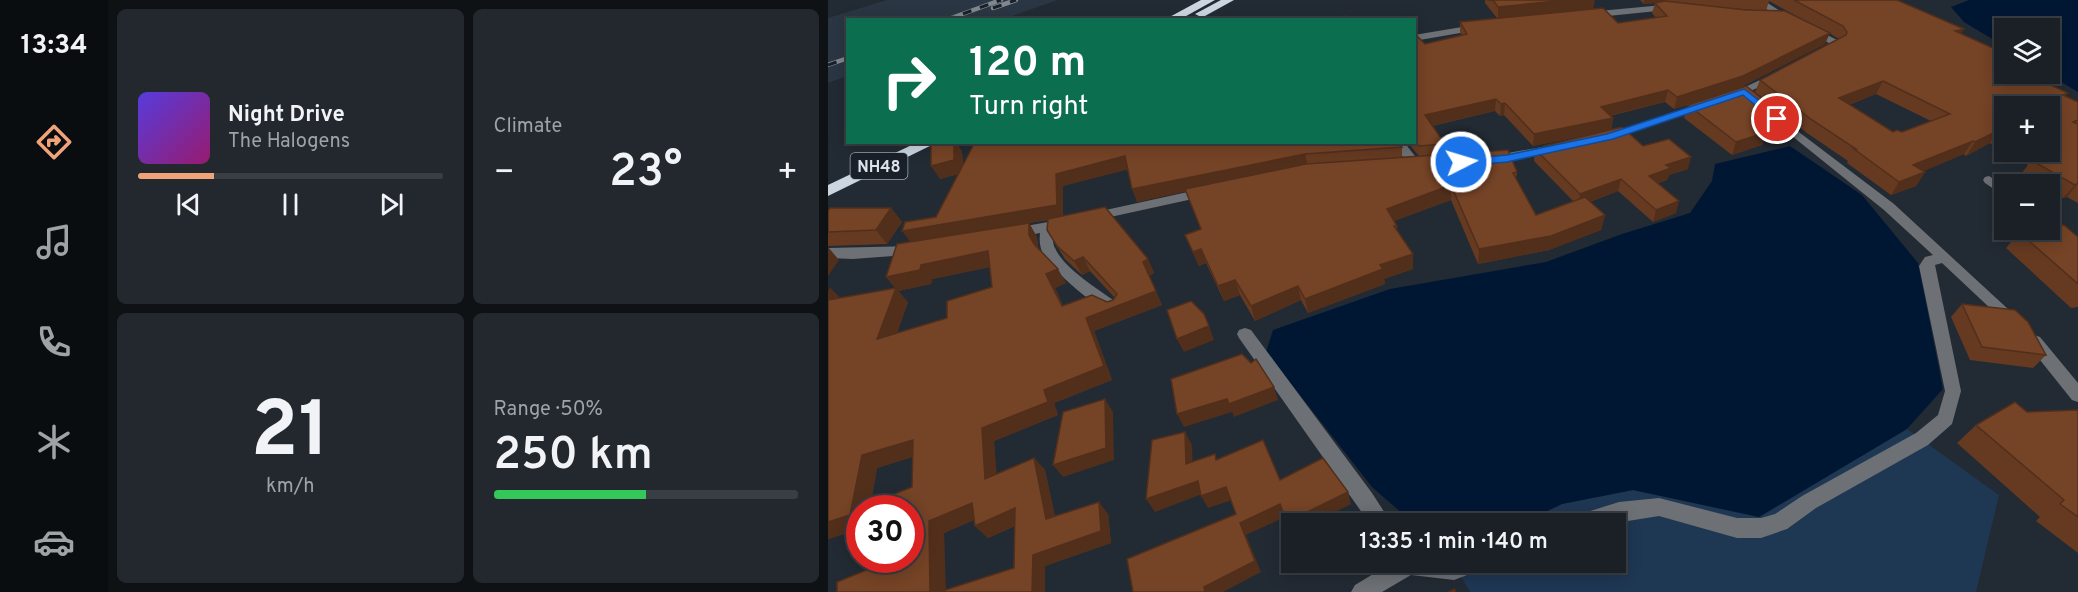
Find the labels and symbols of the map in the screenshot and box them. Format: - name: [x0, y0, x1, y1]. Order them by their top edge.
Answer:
- pin: [1751, 93, 1802, 144]
- position arrow: [1429, 130, 1493, 194]
- road number: NH48: [850, 153, 908, 179]
- speed limit sign: 30: [846, 495, 924, 573]

